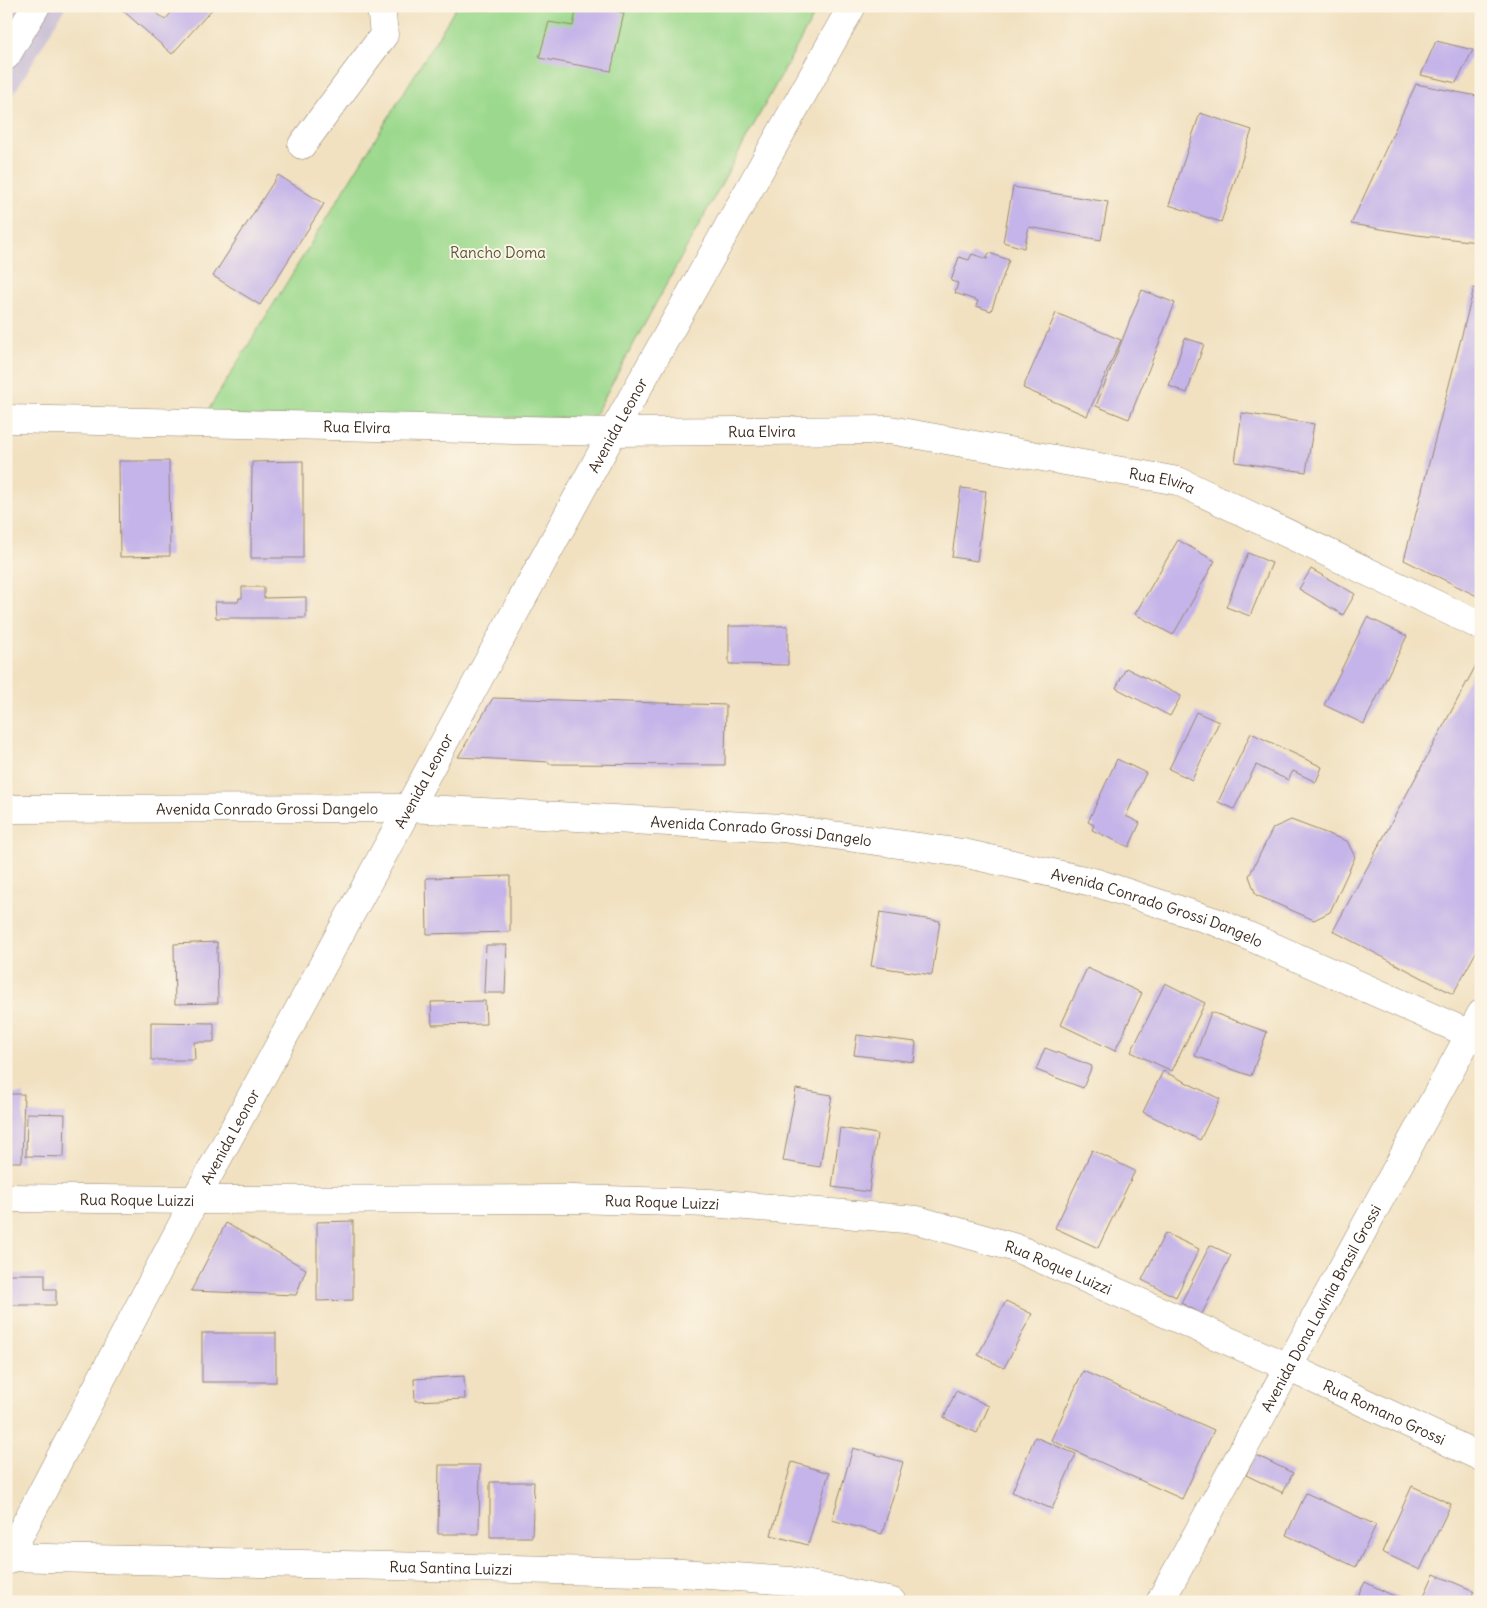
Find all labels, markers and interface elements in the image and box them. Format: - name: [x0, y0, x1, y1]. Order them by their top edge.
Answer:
- park label: Rancho Doma: [450, 243, 546, 262]
- street label: Avenida Leonor: [583, 374, 651, 476]
- street label: Rua Elvira: [323, 416, 391, 437]
- street label: Rua Elvira: [728, 421, 796, 441]
- street label: Rua Elvira: [1128, 463, 1199, 498]
- street label: Avenida Leonor: [390, 730, 457, 831]
- street label: Avenida Conrado Grossi Dangelo: [156, 799, 378, 818]
- street label: Avenida Conrado Grossi Dangelo: [650, 811, 873, 850]
- street label: Avenida Conrado Grossi Dangelo: [1049, 864, 1266, 951]
- street label: Avenida Leonor: [196, 1085, 263, 1187]
- street label: Rua Roque Luizzi: [80, 1189, 194, 1209]
- street label: Rua Roque Luizzi: [604, 1190, 720, 1213]
- street label: Avenida Dona Lavínia Brasil Grossi: [1256, 1201, 1385, 1415]
- street label: Rua Roque Luizzi: [1003, 1236, 1115, 1298]
- street label: Rua Romano Grossi: [1320, 1375, 1449, 1449]
- street label: Rua Santina Luizzi: [389, 1557, 513, 1578]

